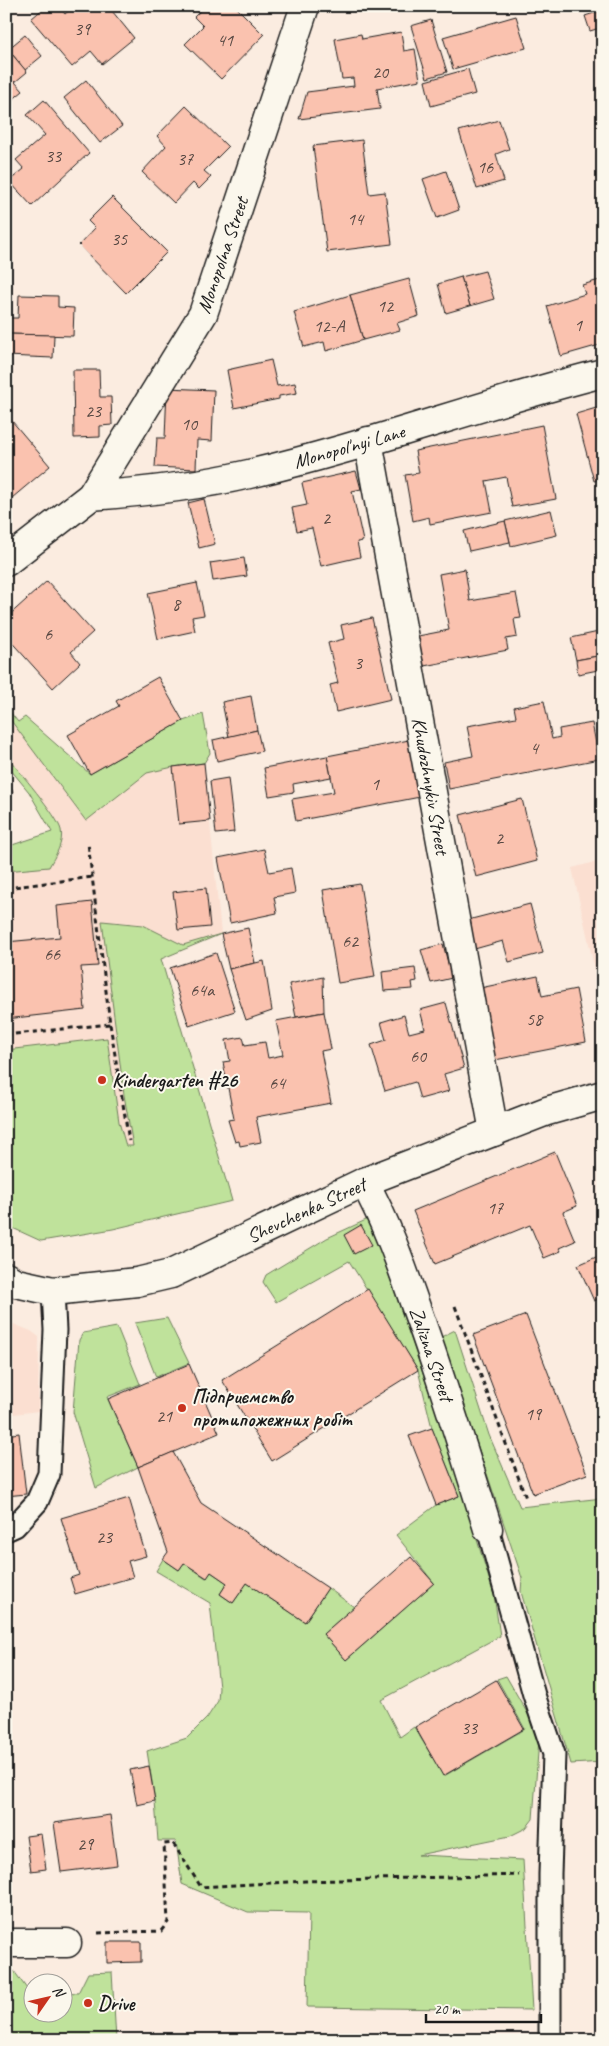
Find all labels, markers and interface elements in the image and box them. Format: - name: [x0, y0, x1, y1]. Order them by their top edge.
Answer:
- house number: 39: [74, 18, 92, 40]
- house number: 41: [217, 29, 234, 51]
- house number: 20: [372, 61, 390, 83]
- house number: 33: [45, 145, 63, 167]
- house number: 37: [177, 148, 194, 170]
- house number: 16: [477, 156, 494, 178]
- street label: Monopolna Street: [191, 192, 255, 317]
- house number: 14: [347, 208, 365, 230]
- house number: 35: [111, 228, 128, 250]
- house number: 12: [377, 295, 395, 317]
- house number: 1: [574, 314, 583, 336]
- house number: 12-А: [313, 315, 346, 337]
- house number: 23: [85, 400, 103, 422]
- house number: 10: [181, 413, 199, 435]
- street label: Monopol'nyi Lane: [291, 418, 409, 474]
- house number: 2: [322, 507, 332, 529]
- house number: 8: [172, 593, 182, 615]
- house number: 6: [44, 623, 53, 645]
- house number: 3: [354, 652, 364, 674]
- street label: Khudozhnykiv Street: [406, 716, 455, 859]
- house number: 4: [530, 737, 540, 759]
- house number: 1: [371, 773, 380, 795]
- house number: 2: [495, 827, 505, 849]
- house number: 62: [342, 930, 360, 952]
- house number: 66: [44, 943, 61, 965]
- house number: 64а: [190, 979, 215, 1001]
- house number: 58: [526, 1008, 544, 1030]
- house number: 60: [410, 1045, 428, 1067]
- place label: Kindergarten #26: [112, 1068, 239, 1093]
- house number: 64: [269, 1072, 287, 1094]
- marker: Kindergarten #26: [96, 1074, 108, 1086]
- street label: Shevchenka Street: [243, 1171, 373, 1249]
- house number: 17: [487, 1197, 504, 1219]
- street label: Zalizna Street: [404, 1304, 460, 1408]
- place label: Підприємство протипожежних робіт: [192, 1384, 353, 1432]
- marker: Підприємство протипожежних робіт: [176, 1402, 188, 1414]
- house number: 19: [525, 1403, 543, 1425]
- house number: 21: [156, 1405, 173, 1427]
- house number: 23: [96, 1526, 114, 1548]
- house number: 33: [461, 1717, 479, 1739]
- house number: 29: [77, 1833, 95, 1855]
- north arrow: [22, 1974, 72, 2024]
- text: N: [49, 1983, 69, 2001]
- place label: Drive: [98, 1991, 136, 2016]
- scale bar: [426, 1991, 542, 2023]
- marker: Drive: [82, 1997, 94, 2009]
- text: 20 m: [434, 2000, 461, 2019]

